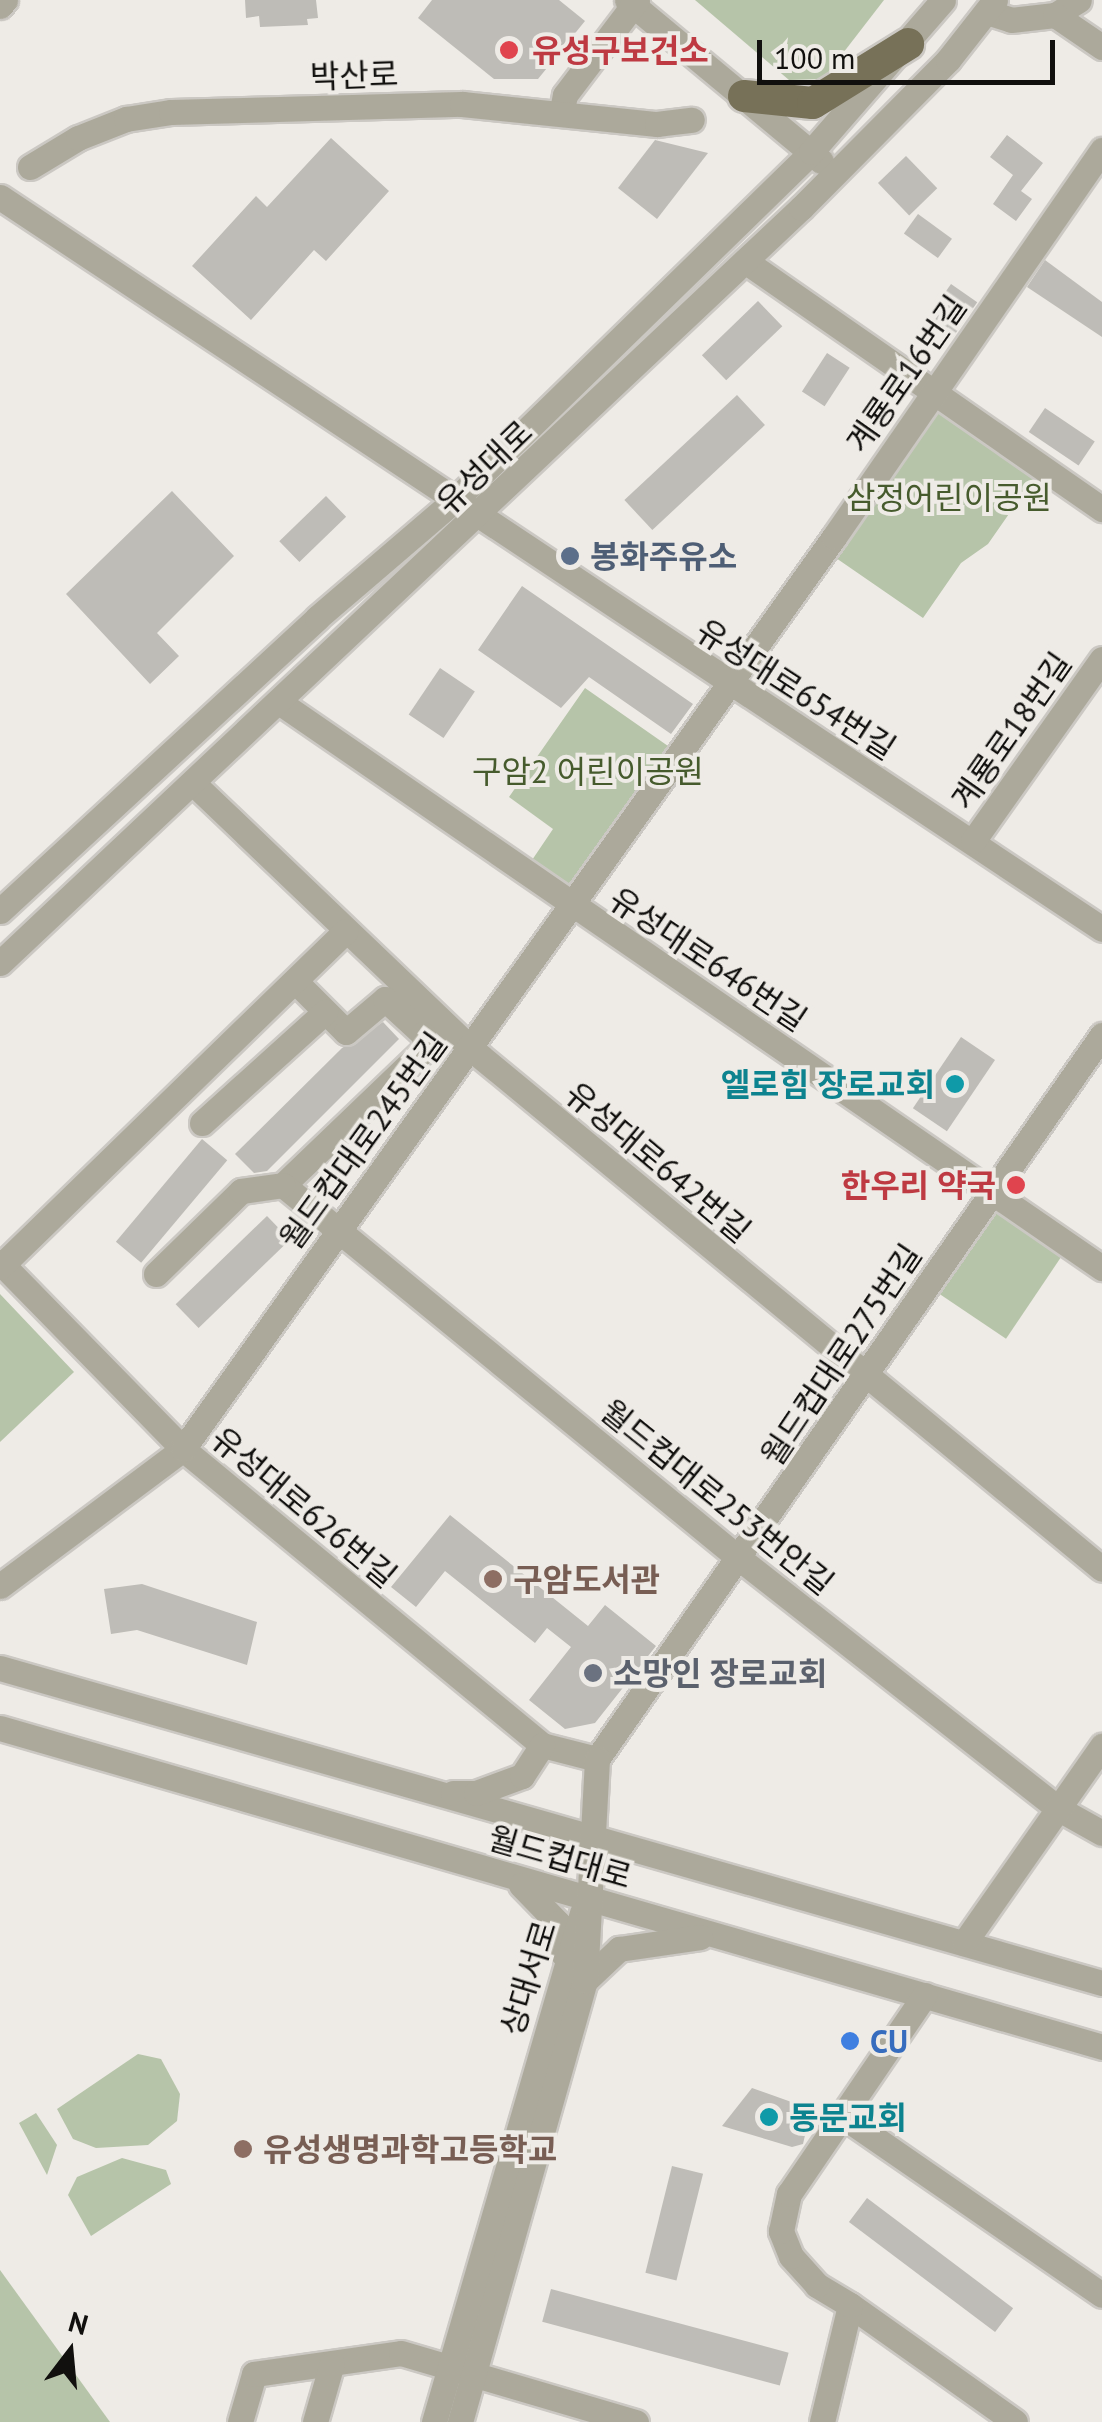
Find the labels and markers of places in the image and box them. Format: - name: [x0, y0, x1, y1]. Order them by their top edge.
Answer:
- place label: 유성구보건소: [532, 31, 709, 69]
- marker: 유성구보건소: [496, 37, 522, 63]
- place label: 봉화주유소: [590, 537, 737, 575]
- marker: 봉화주유소: [559, 545, 581, 567]
- place label: 엘로힘 장로교회: [721, 1065, 935, 1103]
- marker: 엘로힘 장로교회: [944, 1073, 966, 1095]
- place label: 한우리 약국: [841, 1166, 996, 1204]
- marker: 한우리 약국: [1005, 1174, 1027, 1196]
- place label: 구암도서관: [513, 1560, 660, 1598]
- marker: 구암도서관: [482, 1568, 504, 1590]
- place label: 소망인 장로교회: [613, 1654, 827, 1692]
- marker: 소망인 장로교회: [582, 1662, 604, 1684]
- place label: CU: [870, 2022, 908, 2060]
- marker: CU: [839, 2030, 861, 2052]
- place label: 동문교회: [789, 2098, 907, 2136]
- marker: 동문교회: [758, 2106, 780, 2128]
- place label: 유성생명과학고등학교: [263, 2130, 557, 2168]
- marker: 유성생명과학고등학교: [232, 2138, 254, 2160]

